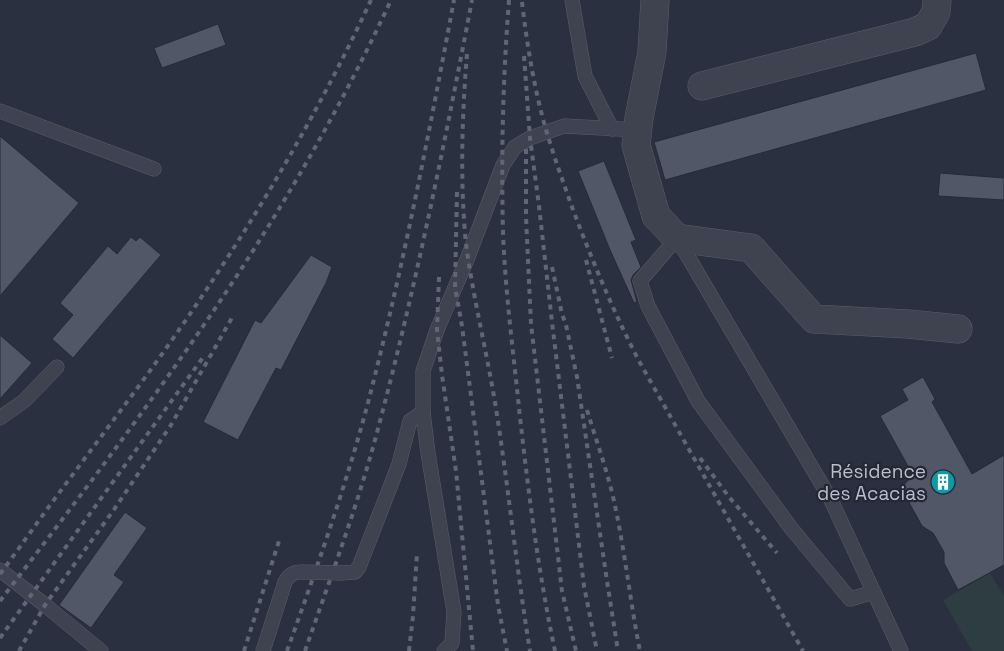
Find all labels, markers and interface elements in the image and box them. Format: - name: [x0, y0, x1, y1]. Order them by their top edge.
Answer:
- place label: Résidence des Acacias: [817, 459, 926, 506]
- building icon: Résidence des Acacias: [930, 469, 956, 495]

